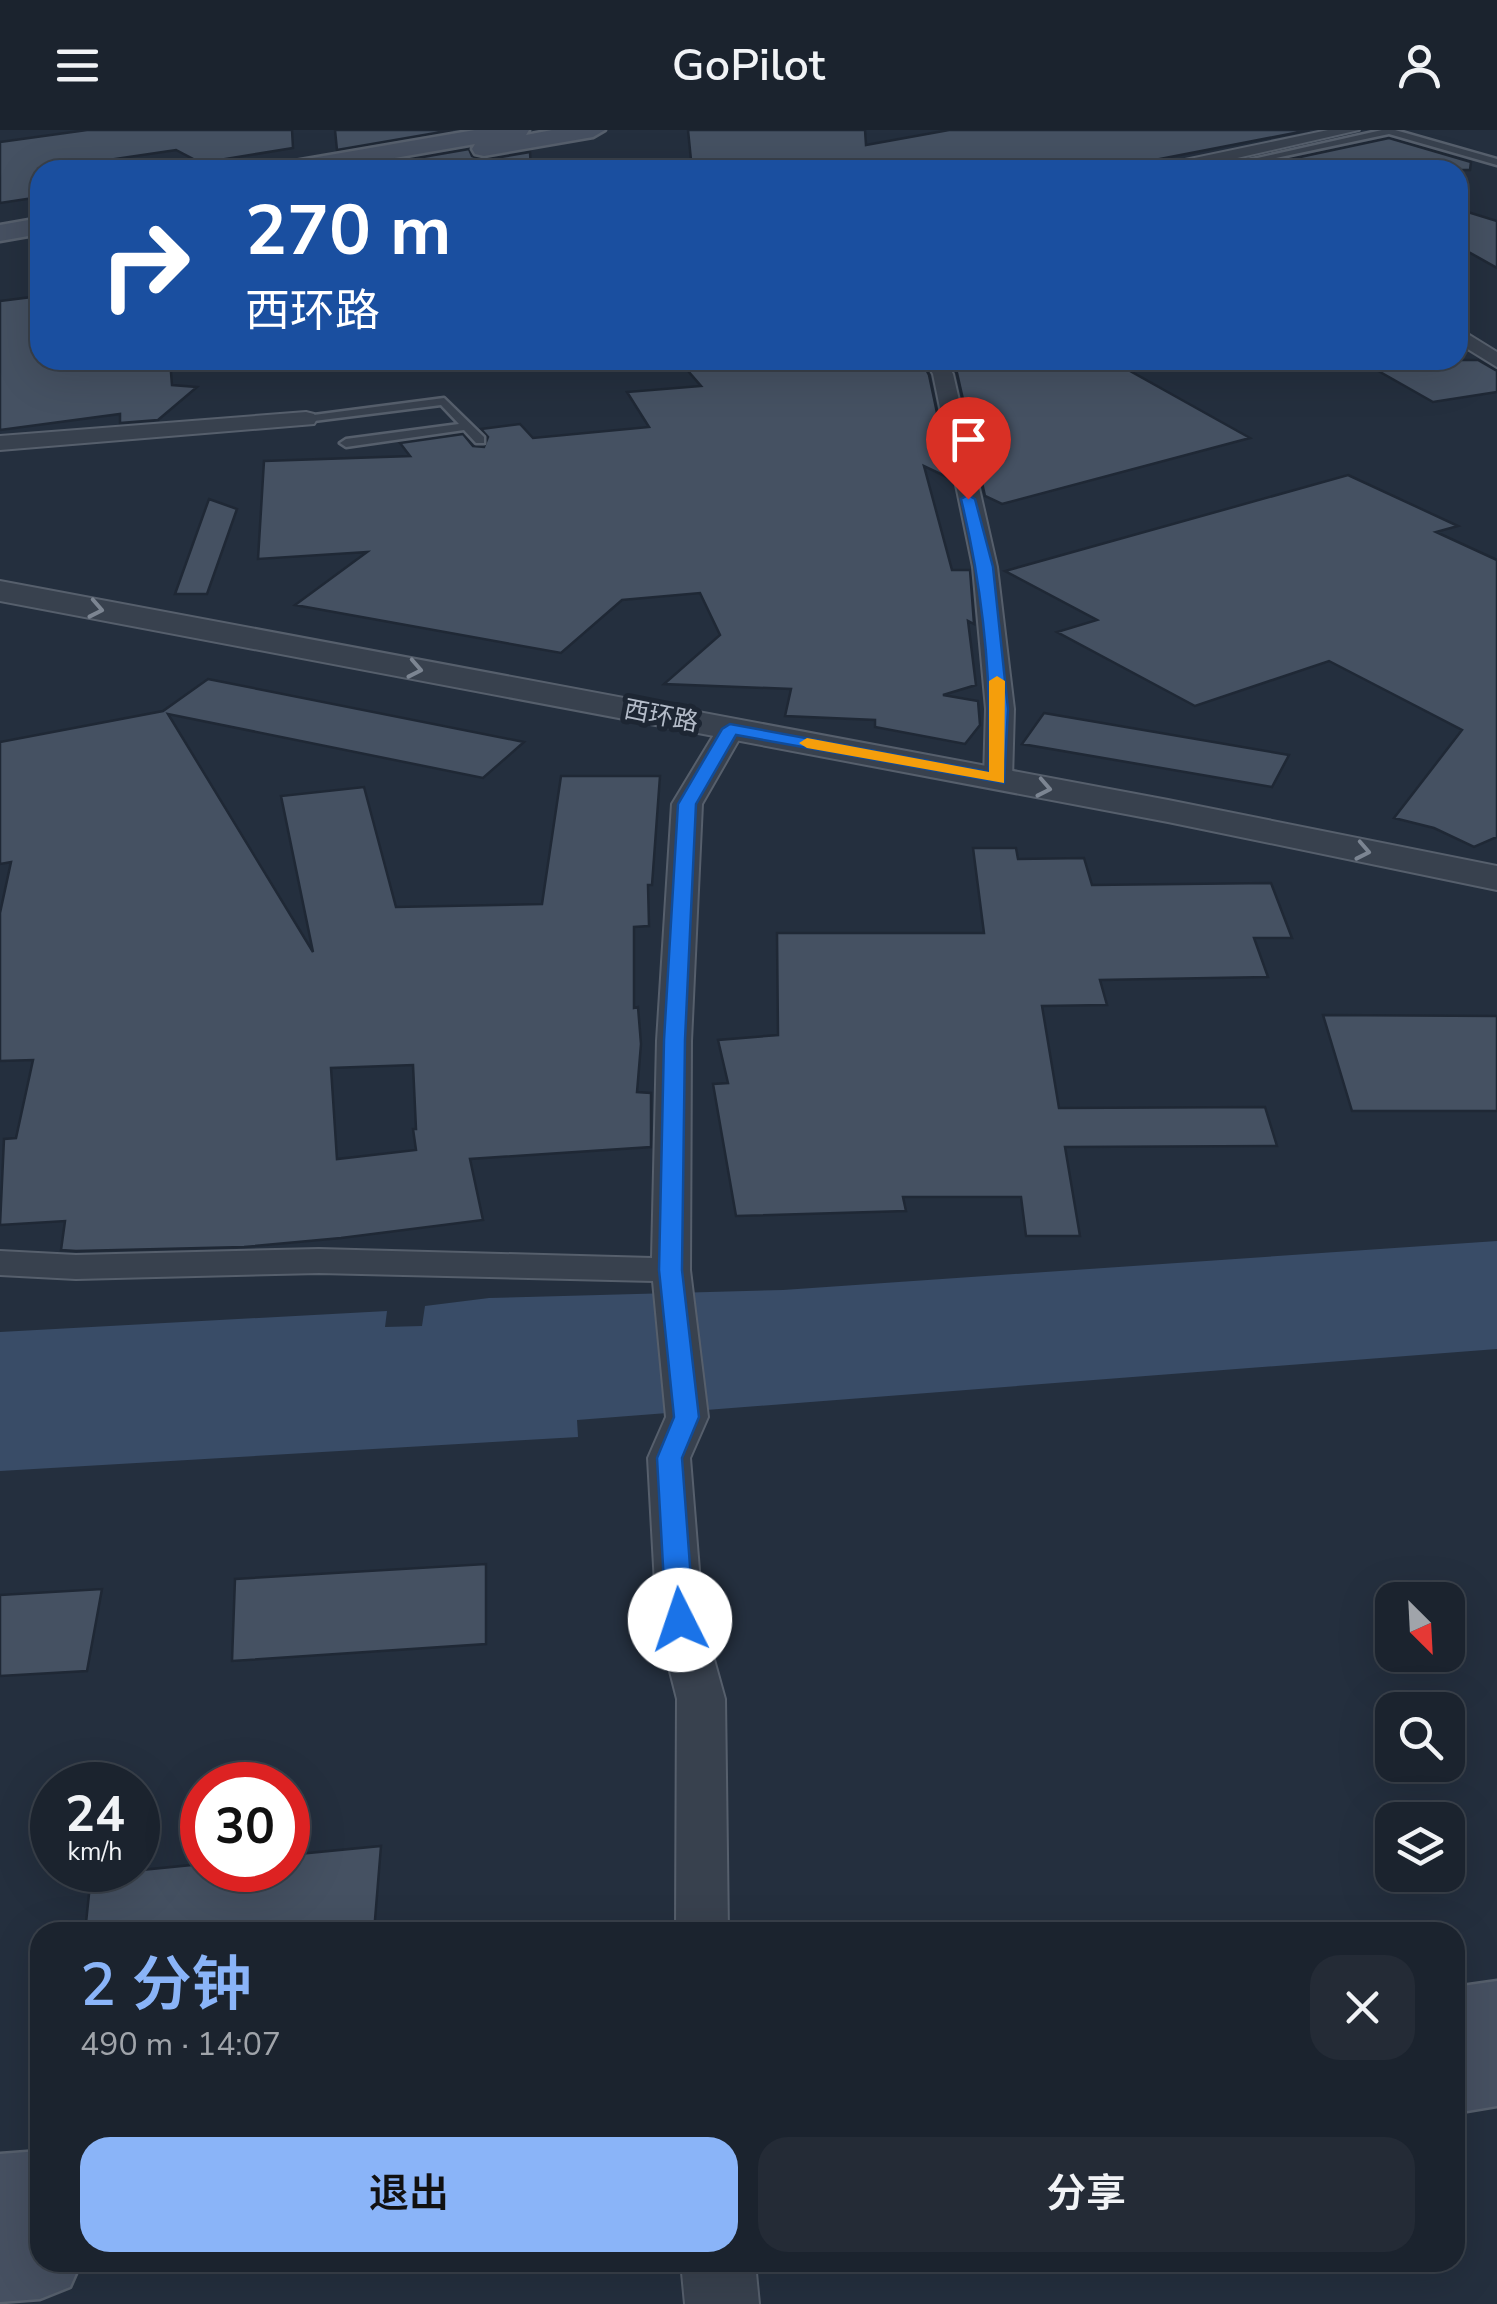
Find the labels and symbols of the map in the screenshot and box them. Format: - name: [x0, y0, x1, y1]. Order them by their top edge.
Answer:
- pin: [926, 397, 1011, 500]
- one-way arrow: [88, 598, 104, 619]
- one-way arrow: [406, 658, 423, 679]
- street label: 西环路: [621, 692, 701, 740]
- one-way arrow: [1036, 777, 1052, 798]
- one-way arrow: [1354, 839, 1371, 860]
- position arrow: [628, 1568, 732, 1672]
- north arrow: [1375, 1582, 1465, 1672]
- speed limit sign: 30: [180, 1762, 310, 1892]

